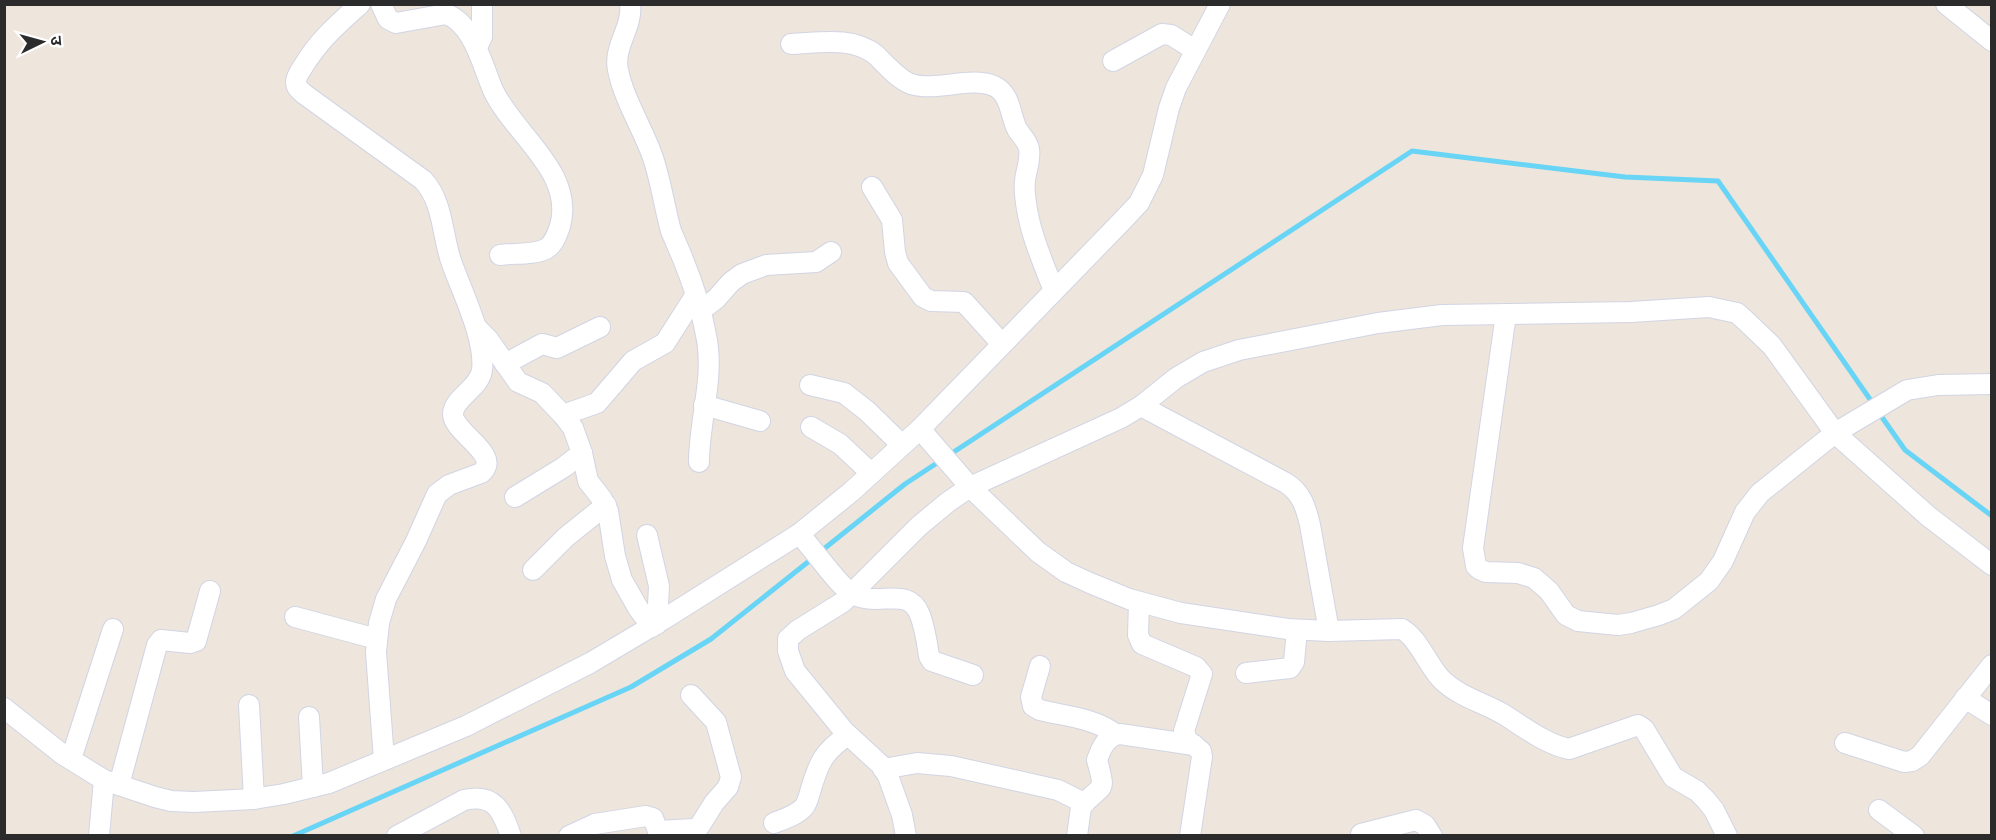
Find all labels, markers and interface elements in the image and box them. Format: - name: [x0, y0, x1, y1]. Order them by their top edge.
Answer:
- north arrow: [12, 12, 72, 72]
- text: उ: [47, 35, 66, 47]

